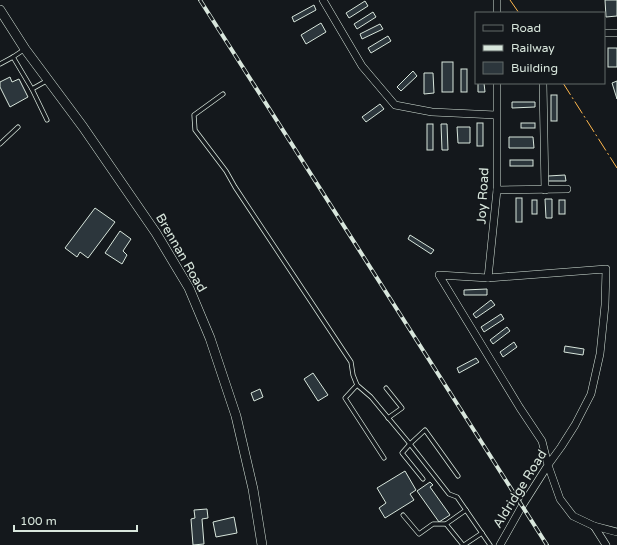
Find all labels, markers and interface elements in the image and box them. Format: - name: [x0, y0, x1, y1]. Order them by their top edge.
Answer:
- legend: [475, 12, 605, 84]
- text: Road: [511, 21, 541, 35]
- text: Railway: [511, 41, 555, 55]
- text: Building: [511, 61, 558, 75]
- street label: Joy Road: [474, 167, 492, 225]
- street label: Brennan Road: [152, 211, 210, 295]
- street label: Aldridge Road: [490, 447, 550, 531]
- scale bar: [14, 507, 137, 533]
- text: 100 m: [20, 514, 57, 528]

